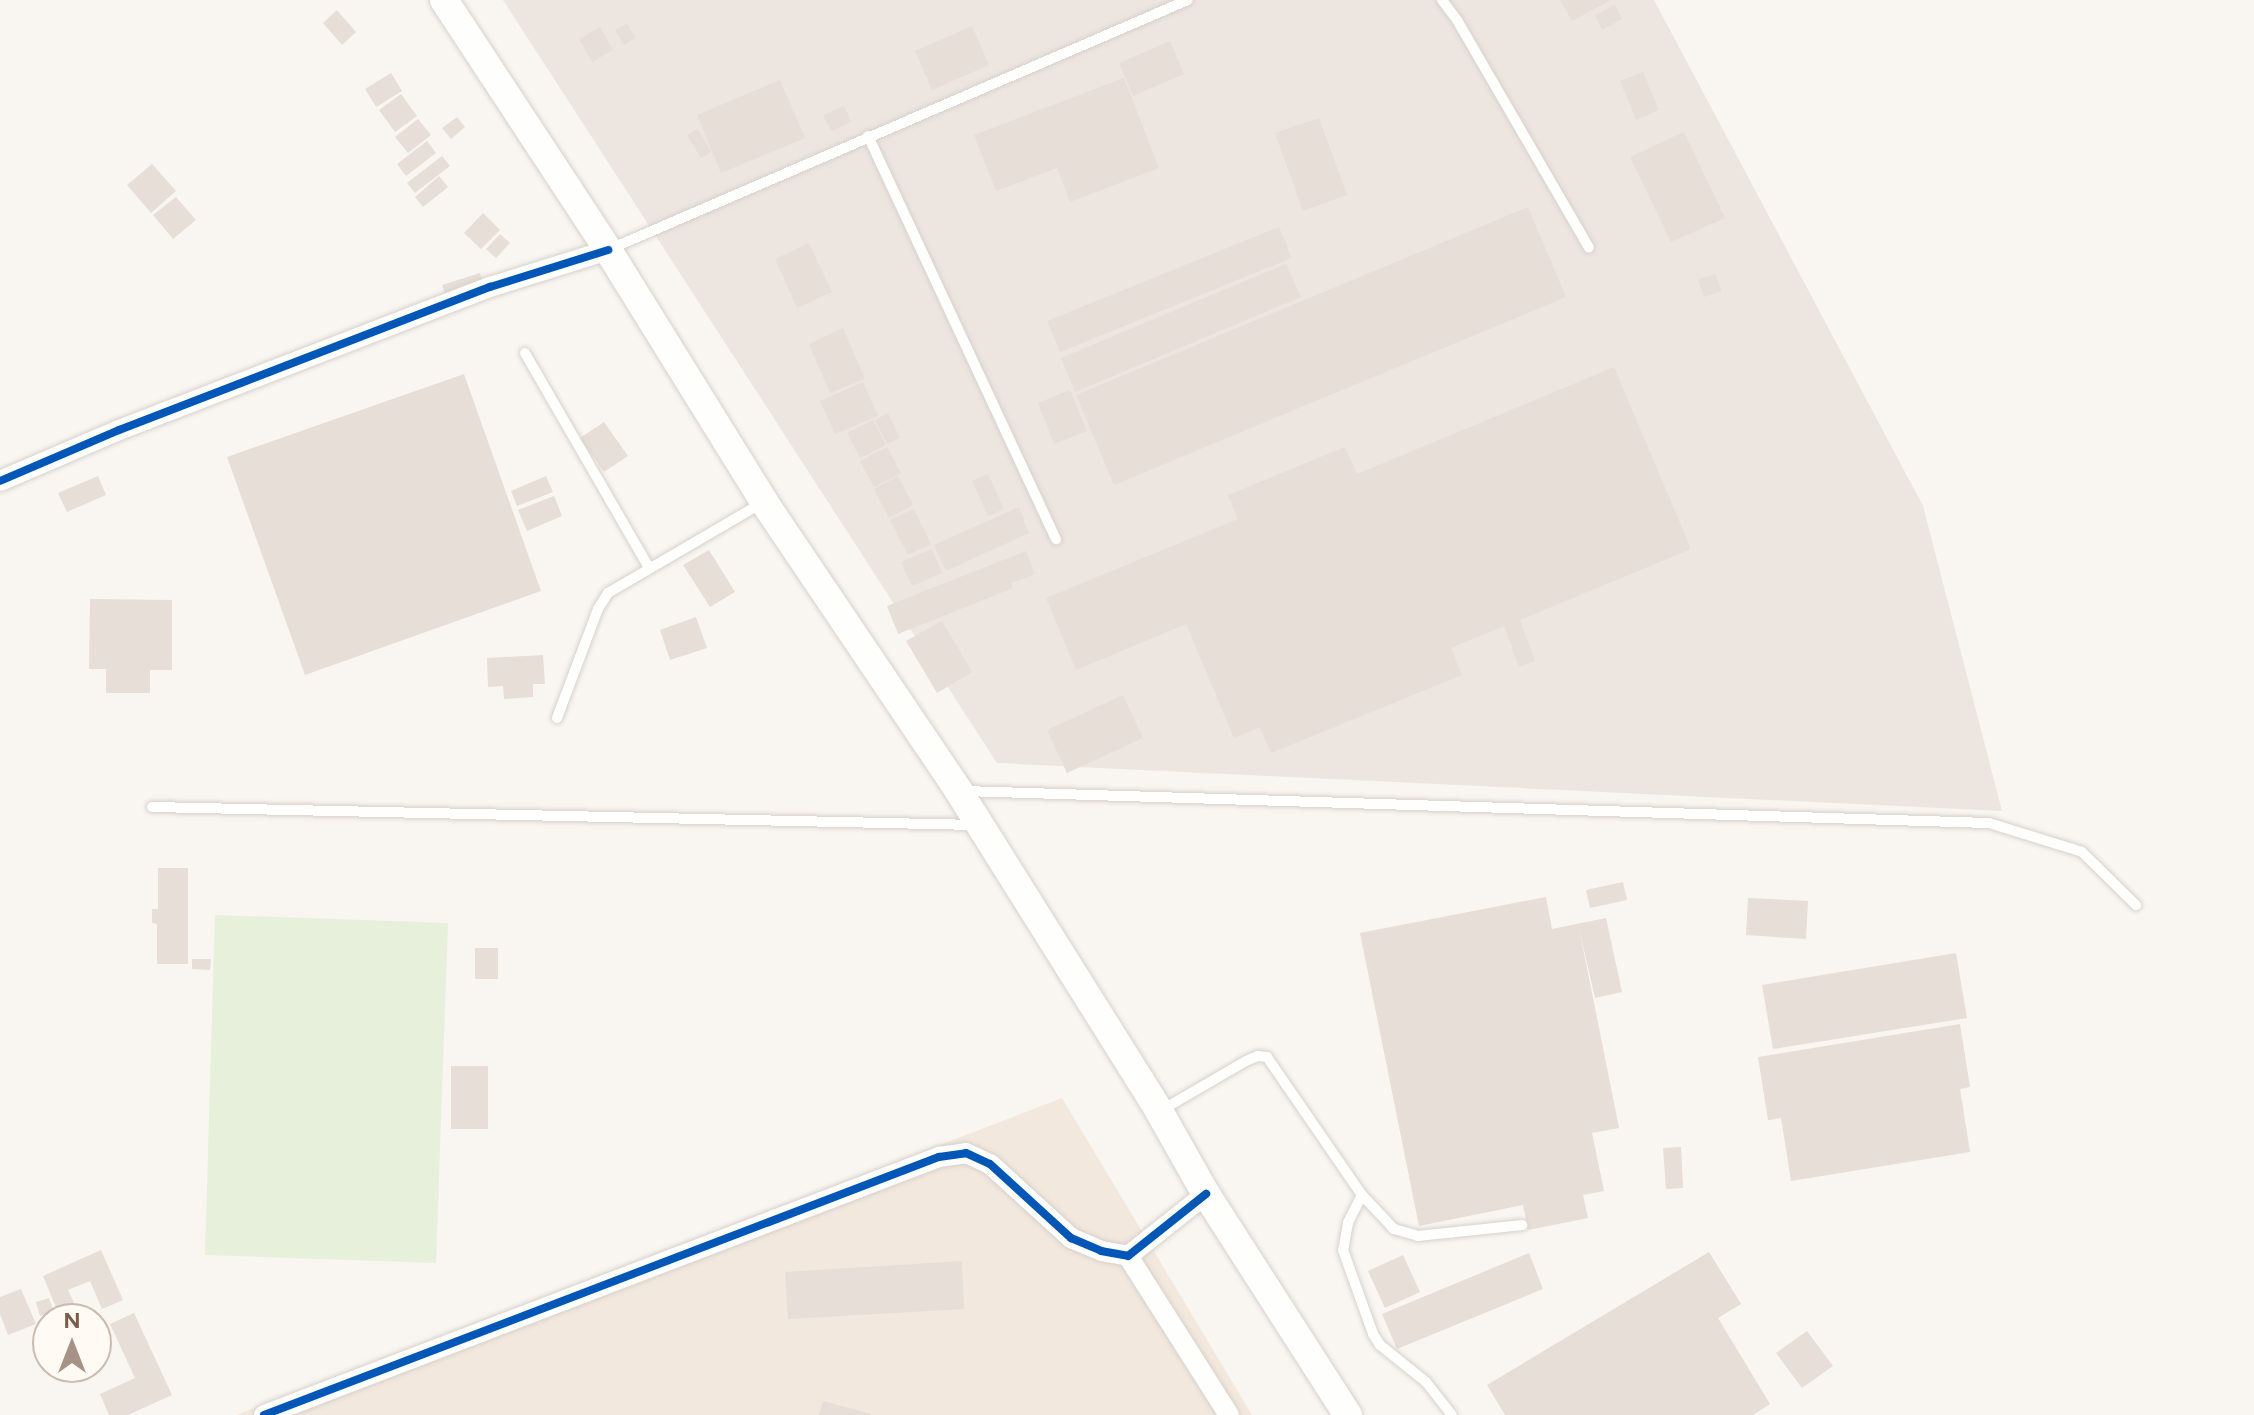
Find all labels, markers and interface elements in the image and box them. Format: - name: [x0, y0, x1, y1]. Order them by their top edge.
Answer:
- north arrow: [32, 1303, 112, 1383]
- text: N: [63, 1307, 81, 1334]

